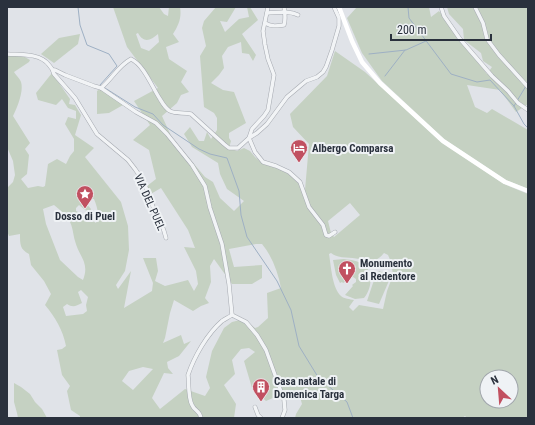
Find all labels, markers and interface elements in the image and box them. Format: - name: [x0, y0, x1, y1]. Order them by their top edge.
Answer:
- scale bar: [391, 16, 491, 42]
- text: 200 m: [397, 23, 427, 37]
- hotel icon: Albergo Comparsa: [289, 138, 309, 163]
- place label: Albergo Comparsa: [312, 142, 394, 155]
- street label: VIA DEL PUEL: [131, 172, 168, 232]
- place icon: Dosso di Puel: [75, 184, 95, 209]
- place label: Dosso di Puel: [55, 210, 115, 223]
- place label: Monumento al Redentore: [360, 257, 415, 283]
- church icon: Monumento al Redentore: [337, 259, 357, 284]
- north arrow: [479, 369, 519, 409]
- text: N: [489, 373, 501, 388]
- place label: Casa natale di Domenica Targa: [274, 375, 344, 401]
- building icon: Casa natale di Domenica Targa: [251, 377, 271, 402]

